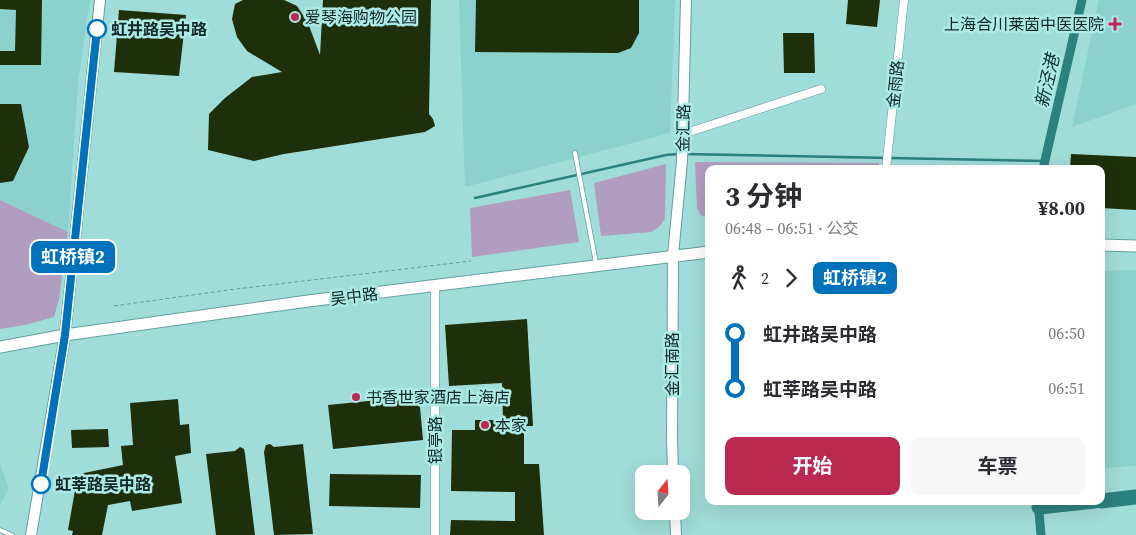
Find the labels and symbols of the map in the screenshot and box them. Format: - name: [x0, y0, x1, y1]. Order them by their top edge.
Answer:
- place label: 爱琴海购物公园: [305, 6, 417, 28]
- marker: 爱琴海购物公园: [289, 11, 301, 23]
- place label: 上海合川莱茵中医医院: [944, 13, 1104, 35]
- marker: 上海合川莱茵中医医院: [1108, 17, 1122, 31]
- place label: 虹井路吴中路: [111, 18, 207, 40]
- marker: 虹井路吴中路: [87, 19, 107, 39]
- water label: 新泾港: [1029, 49, 1066, 110]
- street label: 金雨路: [882, 59, 908, 109]
- street label: 金汇路: [672, 104, 694, 152]
- line badge: 虹桥镇2: [38, 241, 108, 273]
- street label: 吴中路: [329, 282, 379, 310]
- street label: 金汇南路: [661, 332, 683, 396]
- place label: 书香世家酒店上海店: [366, 386, 510, 408]
- marker: 书香世家酒店上海店: [350, 391, 362, 403]
- place label: 本家: [495, 414, 527, 436]
- street label: 银亭路: [424, 416, 446, 464]
- marker: 本家: [479, 419, 491, 431]
- north arrow: [635, 465, 690, 520]
- place label: 虹莘路吴中路: [55, 473, 151, 495]
- marker: 虹莘路吴中路: [31, 474, 51, 494]

